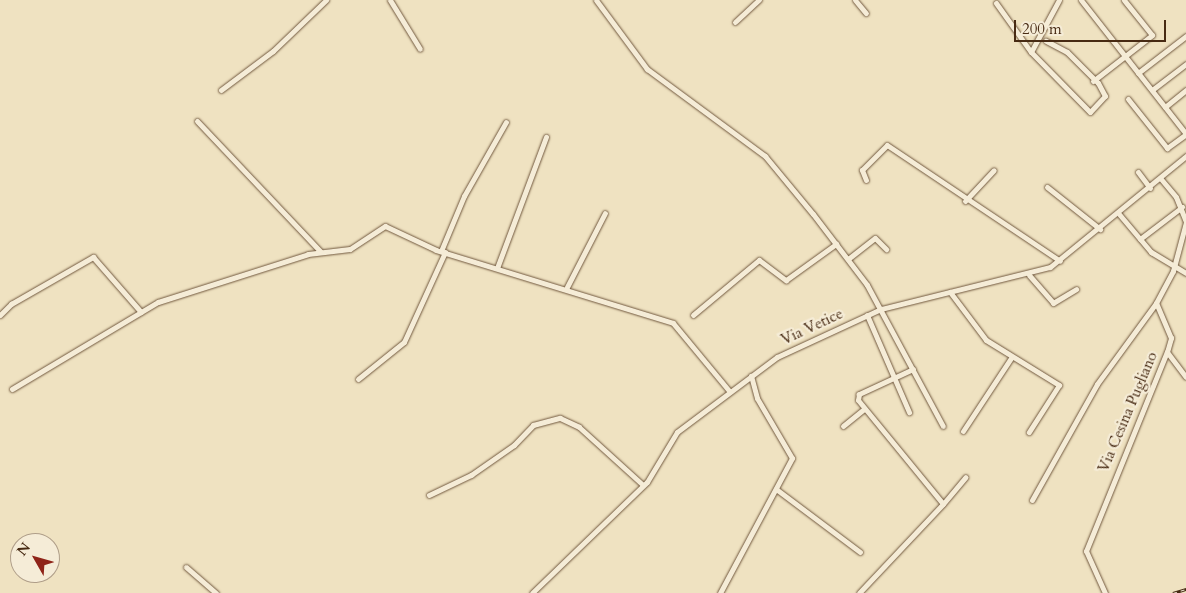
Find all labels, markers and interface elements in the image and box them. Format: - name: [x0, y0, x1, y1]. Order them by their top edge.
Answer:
- scale bar: [1016, 10, 1168, 42]
- text: 200 m: [1022, 19, 1062, 39]
- street label: Via Vetice: [778, 305, 846, 349]
- street label: Via Cesina Pugliano: [1095, 349, 1161, 475]
- north arrow: [10, 533, 60, 583]
- text: N: [12, 538, 35, 560]

